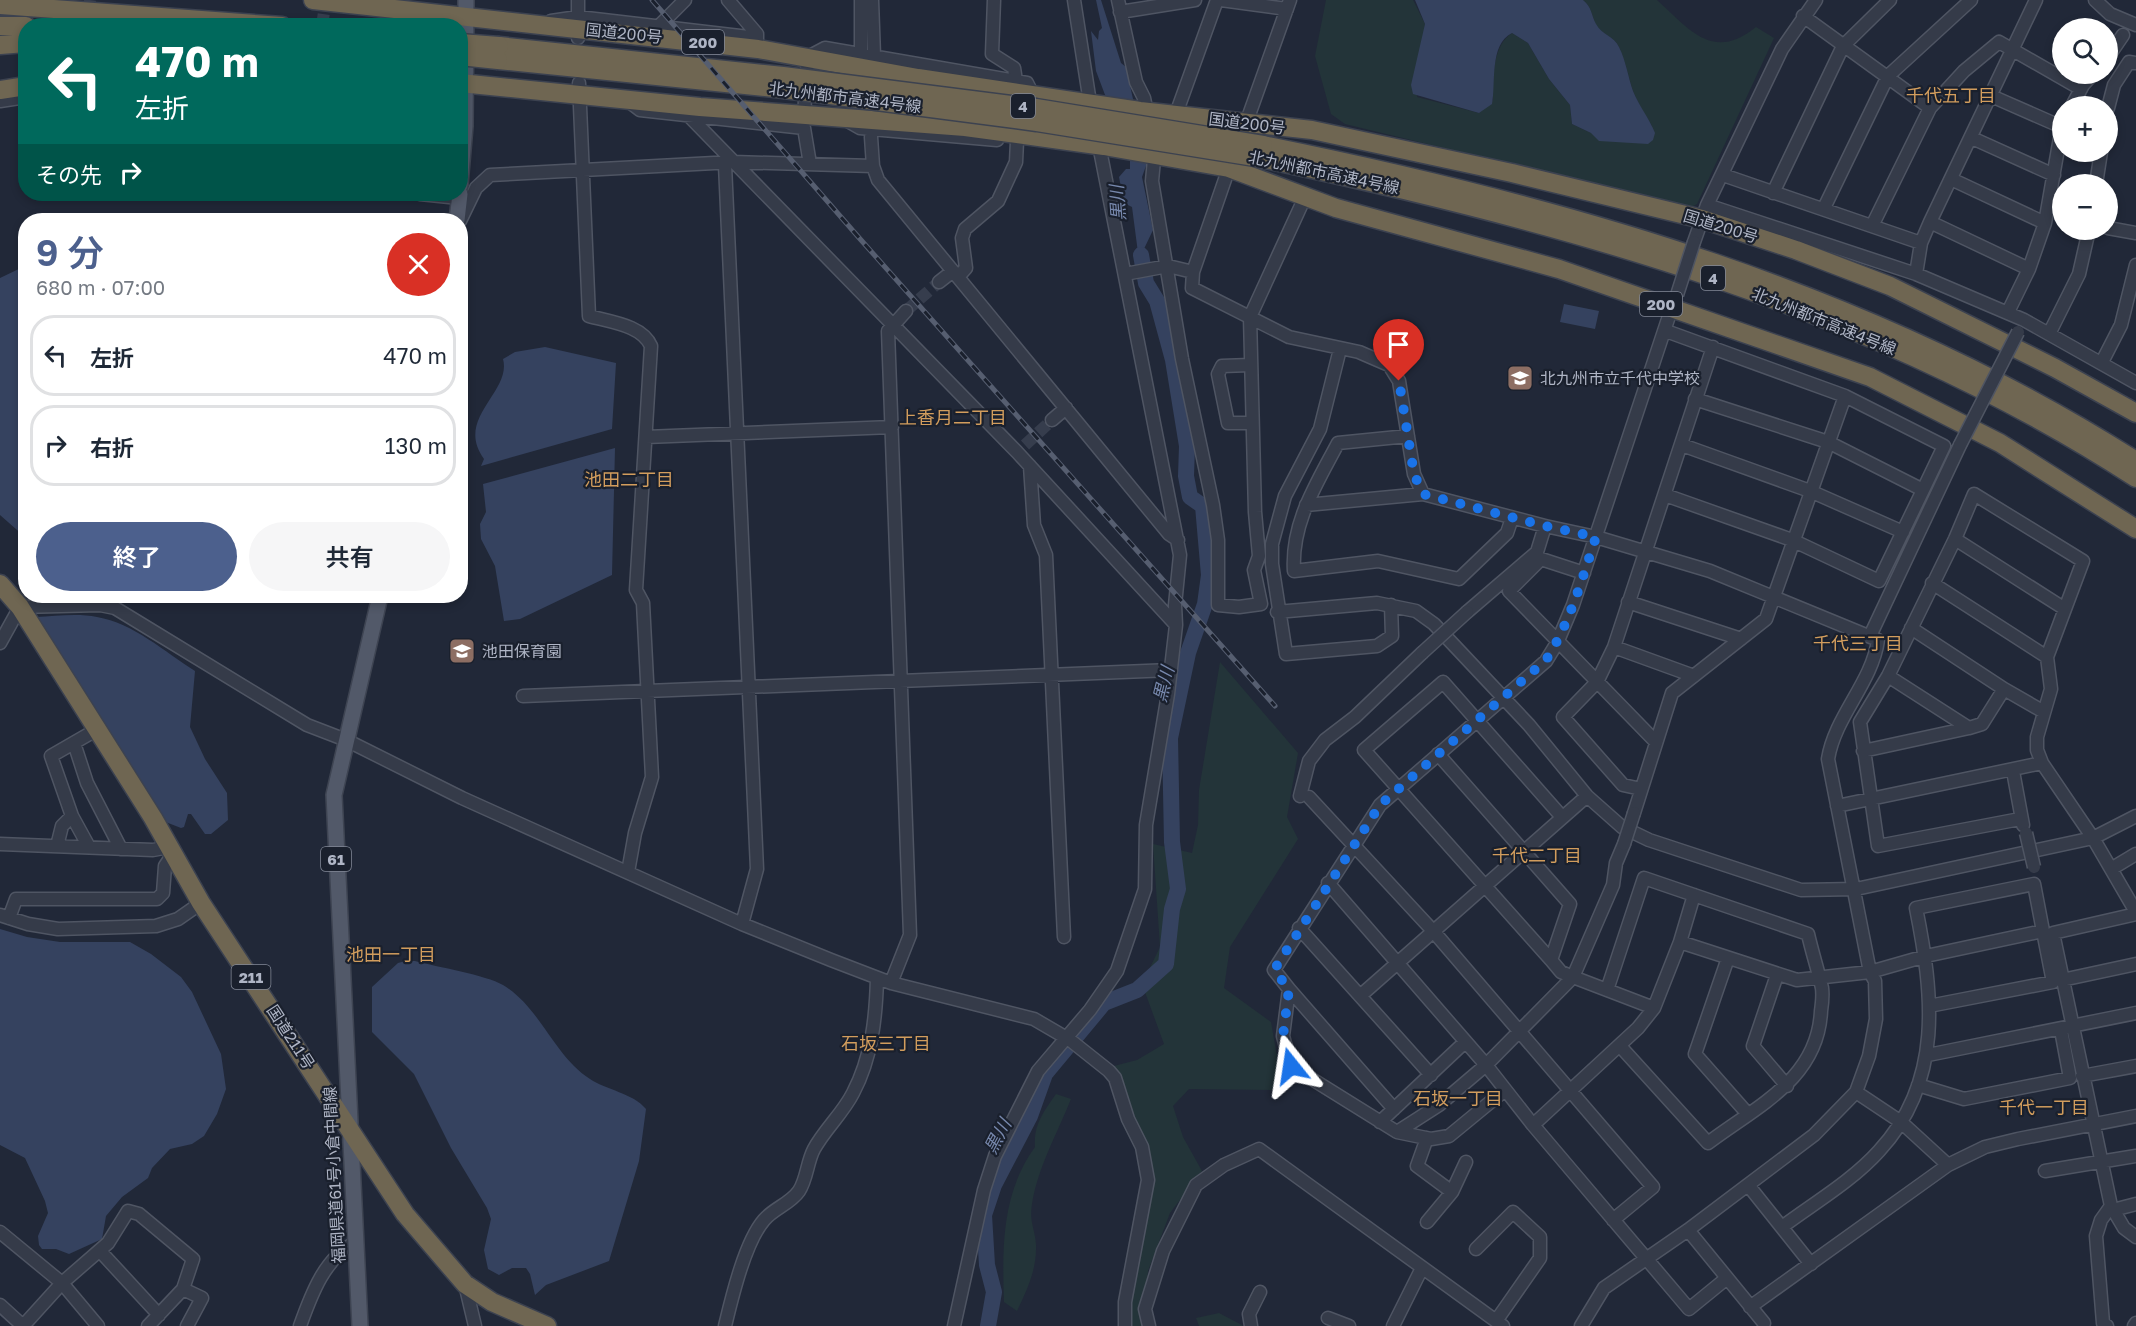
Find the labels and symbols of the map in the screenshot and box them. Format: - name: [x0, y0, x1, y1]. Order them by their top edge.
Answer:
- street label: 国道200号: [585, 19, 663, 47]
- road number: 200: [682, 30, 724, 54]
- street label: 北九州都市高速4号線: [767, 78, 923, 116]
- district label: 千代五丁目: [1906, 84, 1996, 106]
- road number: 4: [1011, 94, 1035, 118]
- street label: 国道200号: [1208, 108, 1286, 138]
- street label: 北九州都市高速4号線: [1247, 146, 1401, 198]
- water label: 黒川: [1105, 182, 1129, 222]
- street label: 国道200号: [1681, 205, 1761, 247]
- road number: 4: [1701, 266, 1725, 290]
- street label: 北九州都市高速4号線: [1749, 283, 1899, 359]
- road number: 200: [1640, 292, 1682, 316]
- pin: [1373, 319, 1424, 381]
- school or university icon: 北九州市立千代中学校: [1505, 363, 1535, 393]
- place label: 北九州市立千代中学校: [1540, 368, 1700, 388]
- district label: 上香月二丁目: [899, 406, 1007, 428]
- district label: 池田二丁目: [584, 468, 674, 490]
- district label: 千代三丁目: [1813, 632, 1903, 654]
- school or university icon: 池田保育園: [447, 636, 477, 666]
- place label: 池田保育園: [482, 641, 562, 661]
- water label: 黒川: [1148, 662, 1179, 704]
- district label: 千代二丁目: [1492, 844, 1582, 866]
- road number: 61: [321, 847, 351, 871]
- district label: 池田一丁目: [346, 943, 436, 965]
- road number: 211: [232, 965, 270, 989]
- street label: 国道211号: [263, 1001, 319, 1073]
- district label: 石坂三丁目: [841, 1032, 931, 1054]
- position arrow: [1259, 1034, 1323, 1098]
- street label: 福岡県道61号小倉中間線: [319, 1086, 349, 1264]
- district label: 石坂一丁目: [1413, 1087, 1503, 1109]
- district label: 千代一丁目: [1999, 1096, 2089, 1118]
- water label: 黒川: [979, 1113, 1016, 1157]

